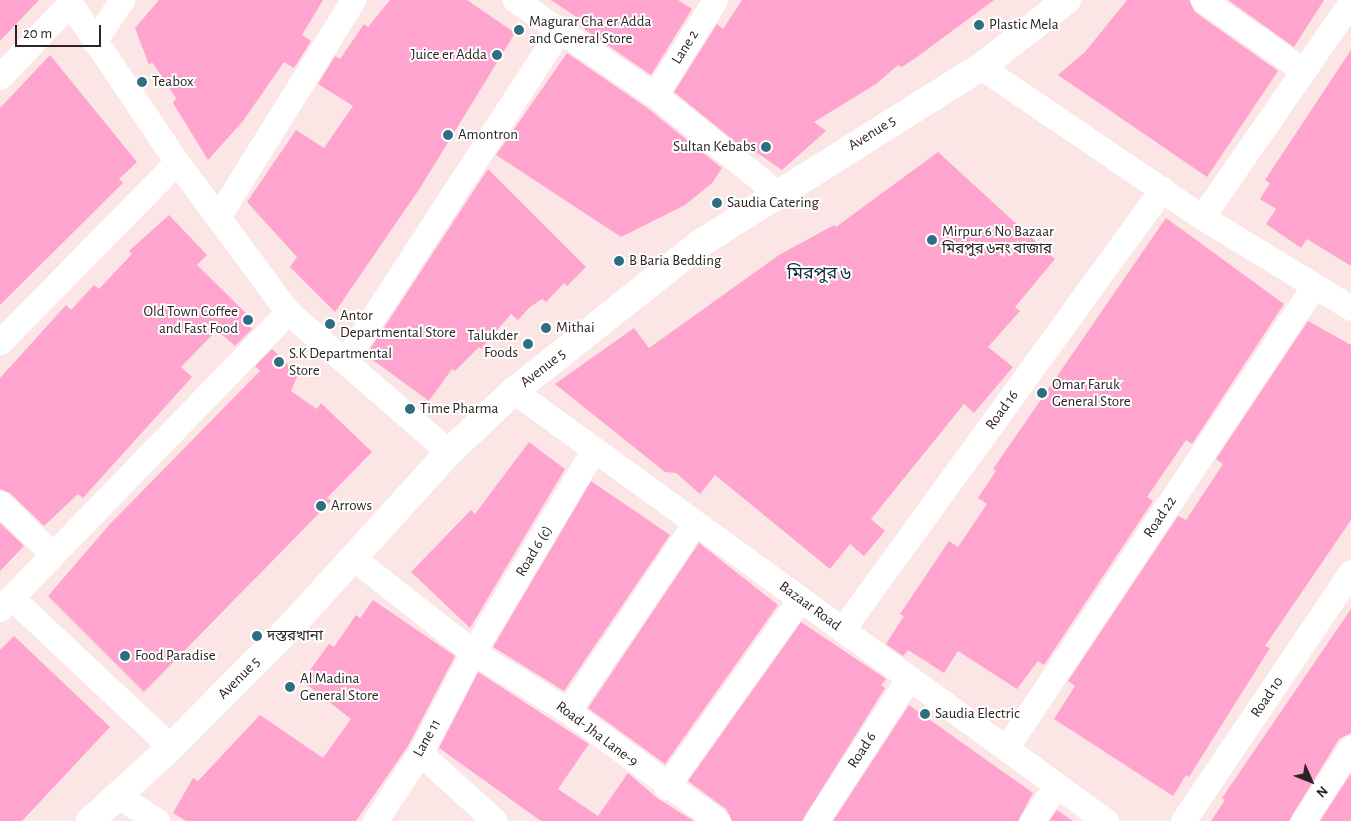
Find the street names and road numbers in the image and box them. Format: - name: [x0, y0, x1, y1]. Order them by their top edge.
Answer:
- street label: Lane 2: [668, 27, 702, 67]
- street label: Avenue 5: [845, 111, 899, 155]
- street label: Avenue 5: [517, 345, 569, 391]
- street label: Road 16: [982, 387, 1022, 433]
- street label: Road 22: [1140, 493, 1180, 541]
- street label: Road 6 (c): [512, 522, 556, 580]
- street label: Bazaar Road: [776, 578, 844, 634]
- street label: Avenue 5: [214, 653, 264, 703]
- street label: Road 10: [1247, 673, 1287, 721]
- street label: Road- Jha Lane-9: [552, 697, 642, 771]
- street label: Lane 11: [409, 716, 445, 760]
- street label: Road 6: [844, 729, 880, 771]

